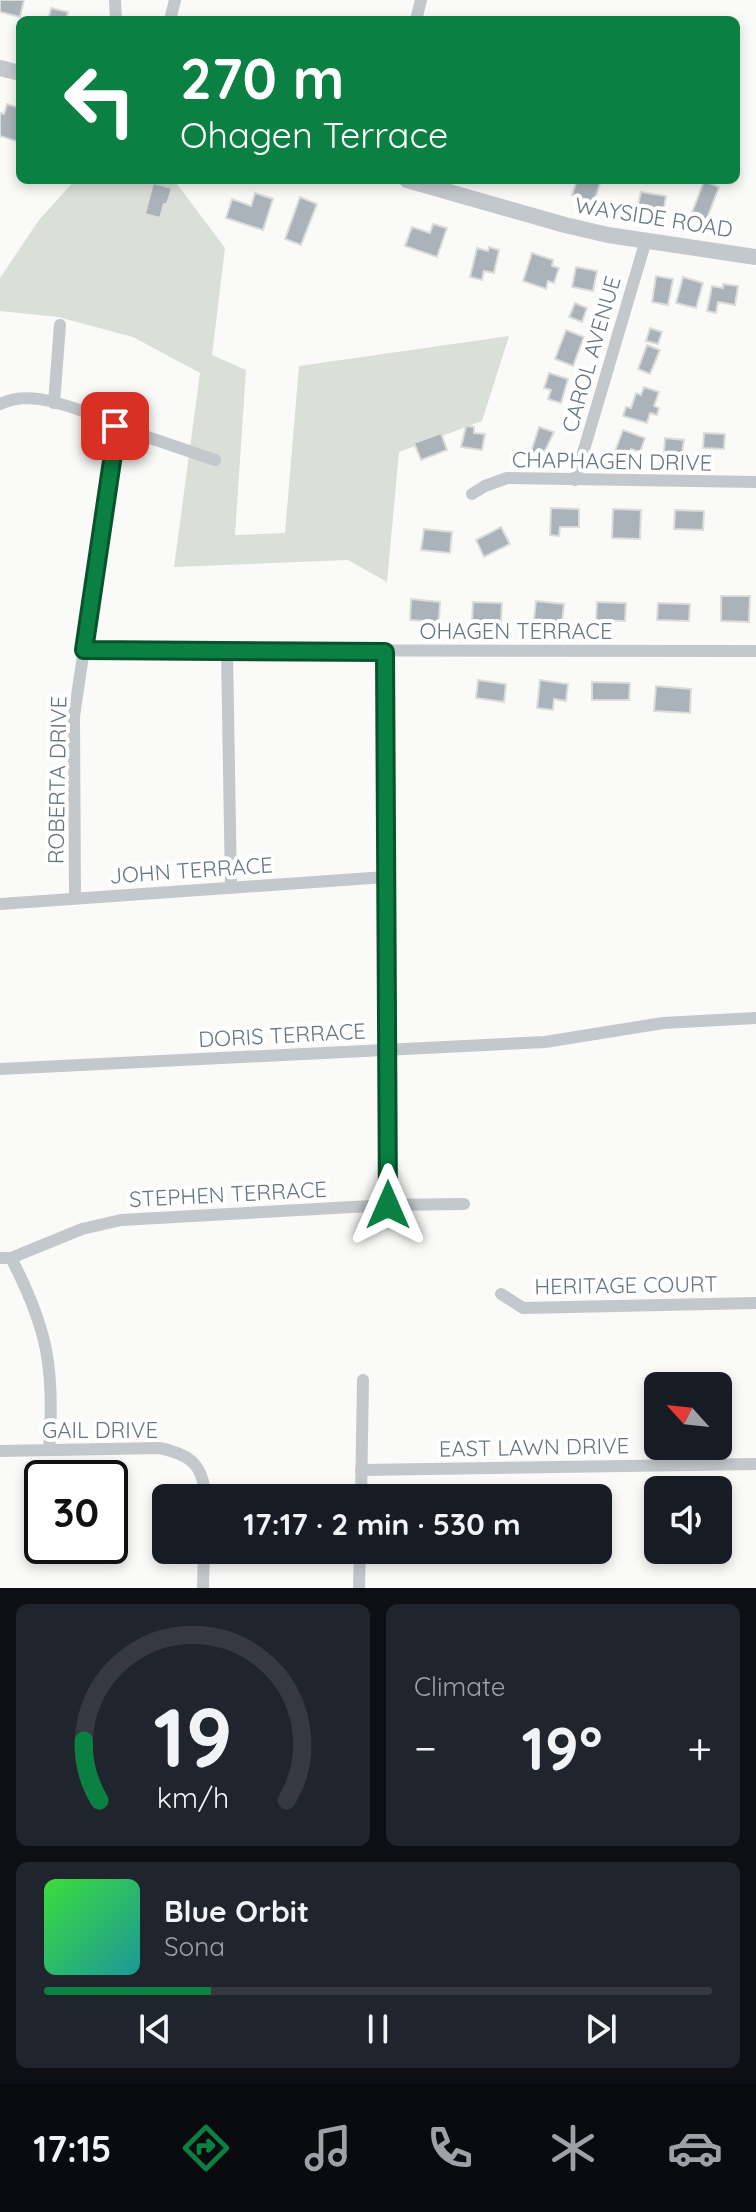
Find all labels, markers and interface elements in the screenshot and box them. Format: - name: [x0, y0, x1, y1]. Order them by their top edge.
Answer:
- text: 270 m: [180, 43, 344, 113]
- icon: left: [48, 48, 152, 152]
- text: Ohagen Terrace: [180, 112, 448, 157]
- street label: WAYSIDE ROAD: [573, 191, 735, 243]
- street label: CAROL AVENUE: [555, 273, 627, 435]
- pin: [81, 392, 149, 460]
- icon: arrive: [93, 404, 137, 448]
- street label: CHAPHAGEN DRIVE: [512, 445, 712, 477]
- street label: OHAGEN TERRACE: [420, 617, 612, 645]
- street label: ROBERTA DRIVE: [42, 696, 72, 864]
- street label: JOHN TERRACE: [108, 850, 274, 890]
- street label: DORIS TERRACE: [198, 1017, 366, 1053]
- position arrow: [346, 1163, 430, 1247]
- street label: STEPHEN TERRACE: [128, 1175, 328, 1213]
- street label: HERITAGE COURT: [534, 1269, 718, 1301]
- north arrow: [644, 1372, 732, 1460]
- map controls: [644, 1372, 732, 1564]
- street label: GAIL DRIVE: [42, 1416, 158, 1444]
- street label: EAST LAWN DRIVE: [439, 1431, 629, 1463]
- speed limit sign: 30: [24, 1460, 128, 1564]
- button: sound: [644, 1476, 732, 1564]
- text: 17:17 · 2 min · 530 m: [243, 1505, 521, 1543]
- text: Climate: [414, 1670, 505, 1703]
- text: 19: [153, 1684, 233, 1788]
- text: 19°: [522, 1710, 603, 1785]
- text: −: [414, 1720, 437, 1775]
- text: +: [687, 1720, 712, 1775]
- text: km/h: [157, 1779, 229, 1815]
- text: Blue Orbit: [164, 1892, 309, 1930]
- text: Sona: [164, 1930, 225, 1963]
- icon: previous: [133, 2007, 177, 2051]
- icon: pause: [356, 2007, 400, 2051]
- icon: next: [579, 2007, 623, 2051]
- icon: directions: [178, 2120, 234, 2176]
- icon: music: [300, 2120, 356, 2176]
- icon: phone: [422, 2120, 478, 2176]
- icon: climate: [545, 2120, 601, 2176]
- icon: car: [667, 2120, 723, 2176]
- text: 17:15: [33, 2126, 111, 2171]

